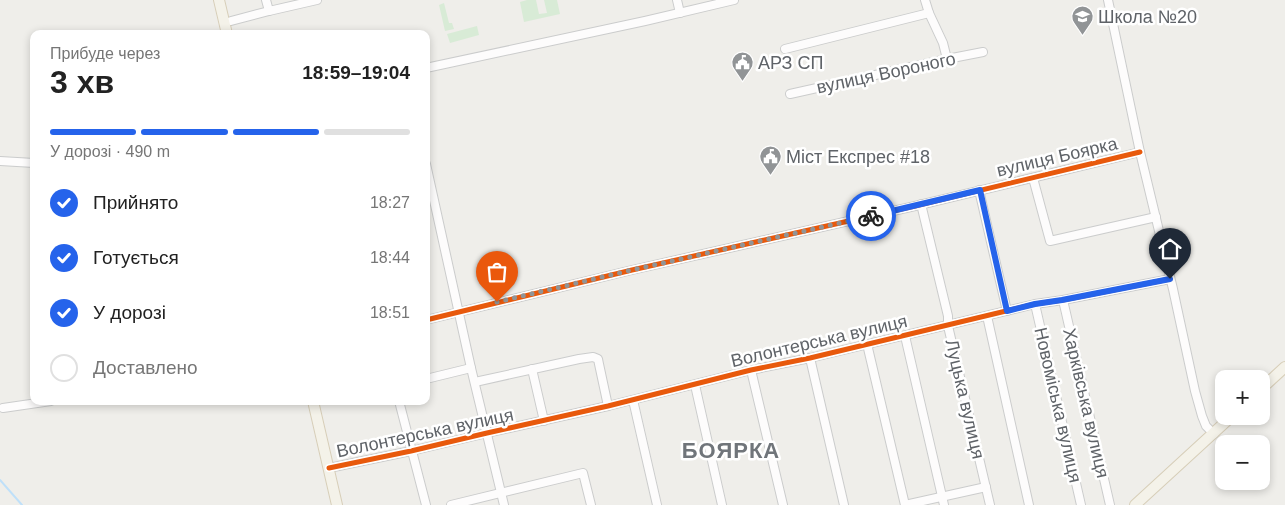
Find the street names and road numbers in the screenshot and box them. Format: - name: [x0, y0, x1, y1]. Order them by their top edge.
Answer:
- street label: вулиця Вороного: [815, 49, 957, 97]
- street label: вулиця Боярка: [995, 133, 1120, 181]
- street label: Волонтерська вулиця: [729, 311, 909, 371]
- street label: Новоміська вулиця: [1030, 325, 1086, 485]
- street label: Харківська вулиця: [1059, 326, 1113, 480]
- street label: Луцька вулиця: [941, 337, 989, 461]
- street label: Волонтерська вулиця: [335, 404, 515, 462]

